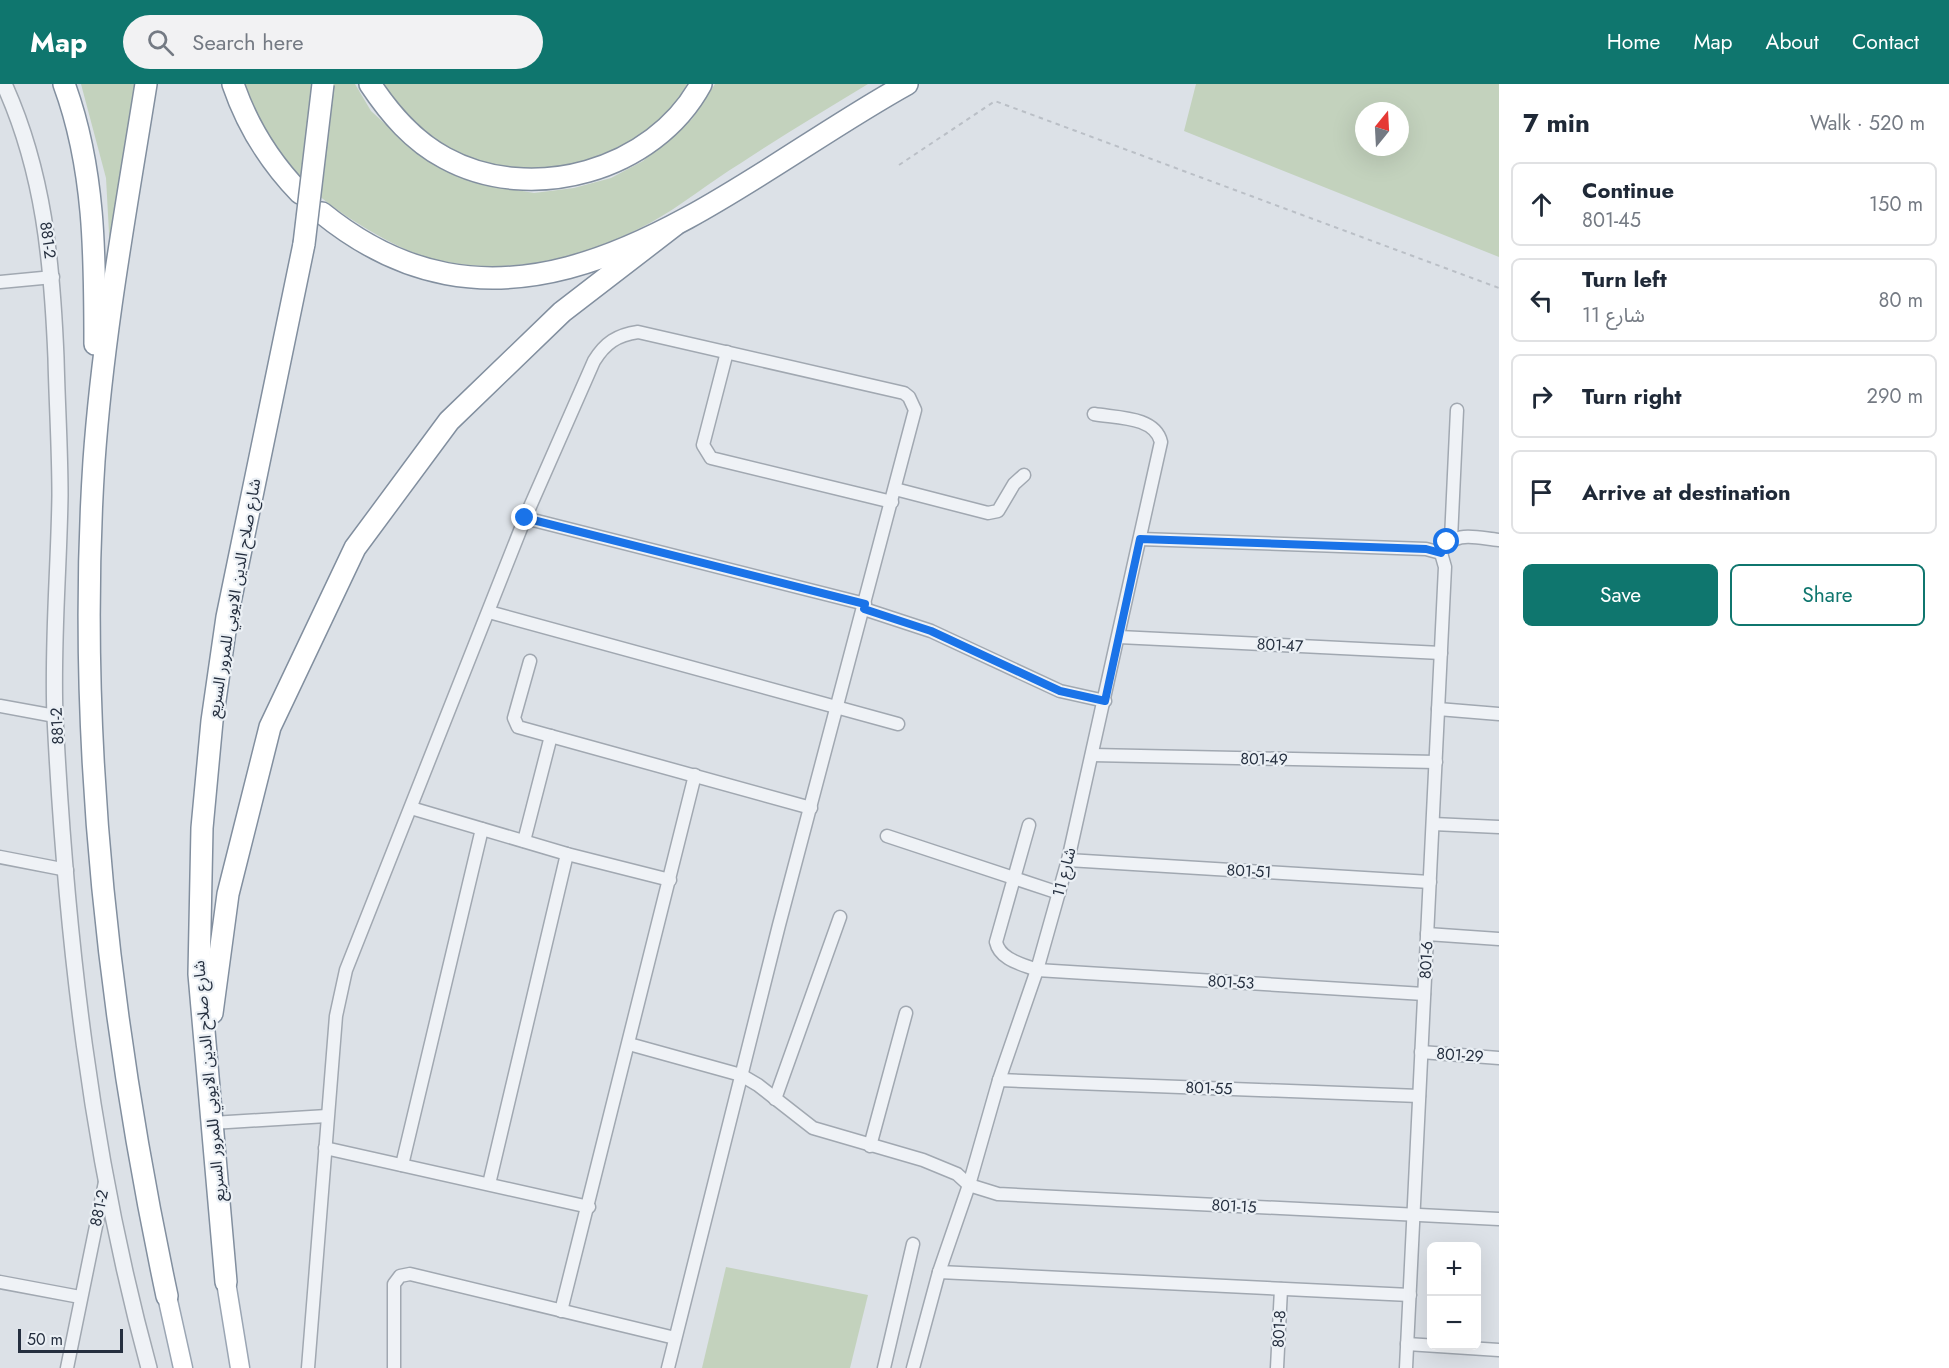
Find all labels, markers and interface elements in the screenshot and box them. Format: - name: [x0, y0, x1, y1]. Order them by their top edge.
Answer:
- search box: [123, 15, 543, 69]
- text: Map: [30, 22, 87, 63]
- icon: search: [144, 26, 177, 59]
- text: Search here: [192, 26, 304, 58]
- text: Home: [1607, 27, 1660, 57]
- text: Map: [1693, 27, 1733, 57]
- text: About: [1766, 27, 1819, 57]
- text: Contact: [1852, 27, 1919, 57]
- north arrow: [1355, 102, 1409, 156]
- text: 7 min: [1523, 104, 1590, 142]
- text: Walk · 520 m: [1810, 109, 1925, 138]
- text: Continue: [1582, 174, 1674, 206]
- icon: ahead: [1525, 188, 1558, 221]
- text: 150 m: [1869, 190, 1923, 219]
- text: 801-45: [1582, 206, 1641, 235]
- street label: 881-2: [34, 220, 62, 260]
- text: Turn left: [1582, 263, 1667, 295]
- icon: left: [1525, 284, 1558, 317]
- text: 80 m: [1878, 286, 1923, 315]
- text: شارع 11: [1582, 301, 1645, 330]
- icon: right: [1525, 380, 1558, 413]
- text: Turn right: [1582, 380, 1682, 412]
- text: 290 m: [1867, 382, 1923, 411]
- icon: arrive: [1525, 476, 1558, 509]
- text: Arrive at destination: [1582, 476, 1791, 508]
- street label: شارع صلاح الدين الايوبي للمرور السريع: [202, 477, 267, 719]
- route end: [511, 504, 537, 530]
- route start: [1433, 528, 1459, 554]
- button: Save: [1523, 564, 1718, 626]
- button: Share: [1730, 564, 1925, 626]
- street label: 801-47: [1256, 632, 1304, 658]
- street label: 881-2: [45, 707, 69, 745]
- street label: 801-49: [1240, 747, 1288, 771]
- street label: شارع 11: [1046, 845, 1083, 900]
- street label: 801-51: [1226, 858, 1272, 884]
- street label: 801-6: [1414, 940, 1438, 980]
- street label: شارع صلاح الدين الايوبي للمرور السريع: [187, 959, 232, 1203]
- street label: 801-53: [1207, 969, 1255, 995]
- street label: 801-29: [1436, 1042, 1484, 1068]
- street label: 801-55: [1185, 1076, 1233, 1100]
- street label: 881-2: [84, 1187, 114, 1229]
- street label: 801-15: [1211, 1193, 1257, 1219]
- map controls: [1427, 1242, 1481, 1350]
- button: +: [1427, 1242, 1481, 1296]
- button: −: [1427, 1296, 1481, 1350]
- street label: 801-8: [1267, 1310, 1291, 1348]
- scale bar: [18, 1326, 123, 1354]
- text: 50 m: [27, 1328, 63, 1351]

